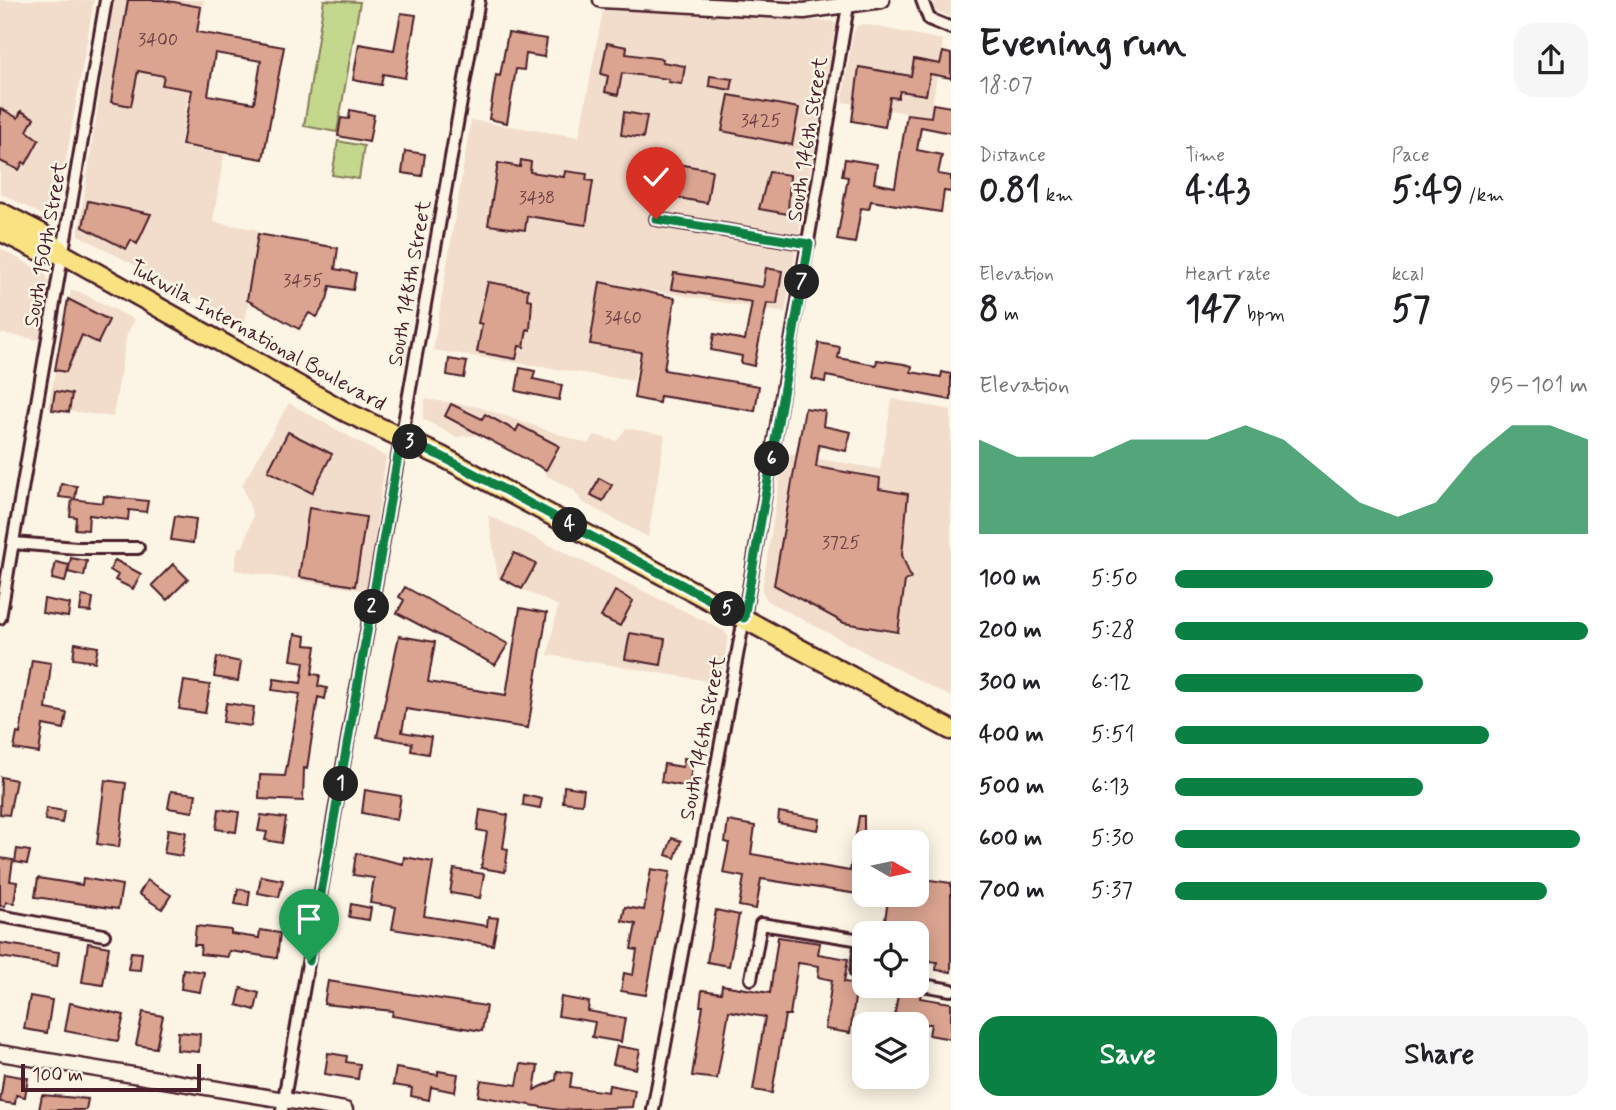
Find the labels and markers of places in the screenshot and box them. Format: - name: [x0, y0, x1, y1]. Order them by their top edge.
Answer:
- pin: [626, 147, 686, 219]
- pin: 7: [784, 264, 820, 300]
- pin: 3: [392, 424, 428, 460]
- pin: 6: [754, 442, 790, 476]
- pin: 4: [552, 508, 588, 542]
- pin: 2: [354, 590, 390, 624]
- pin: 5: [710, 592, 746, 626]
- pin: 1: [324, 766, 358, 802]
- pin: [279, 889, 339, 961]

